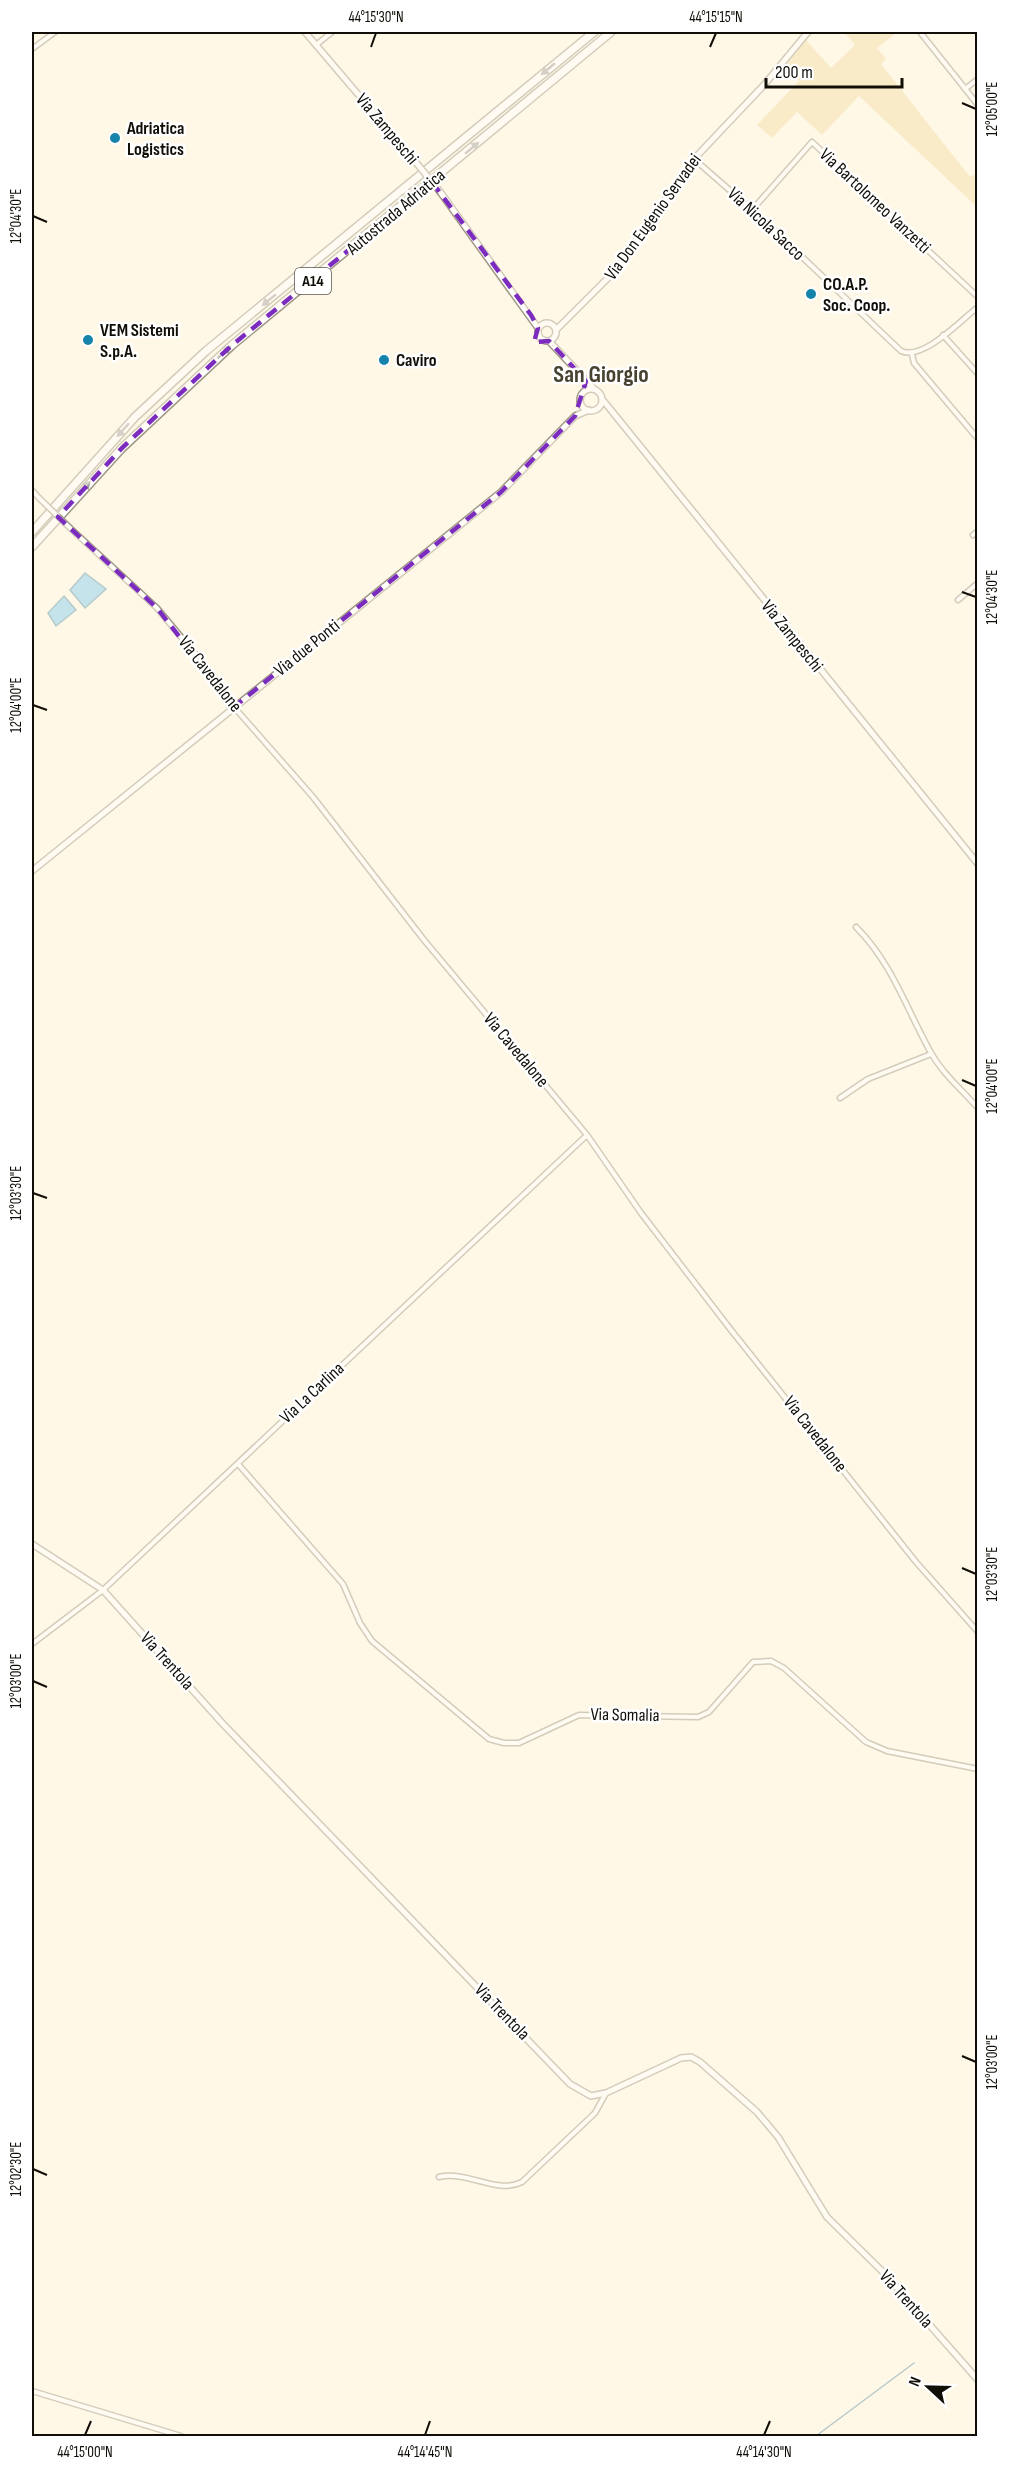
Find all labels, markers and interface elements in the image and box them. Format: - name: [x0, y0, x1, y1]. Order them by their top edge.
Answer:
- text: 44°15'30"N: [348, 8, 404, 27]
- text: 44°15'15"N: [689, 8, 743, 27]
- scale bar: [766, 51, 902, 89]
- one-way arrow: [541, 62, 556, 74]
- text: 200 m: [775, 62, 813, 83]
- text: 12°05'00"E: [983, 81, 1002, 137]
- street label: Via Zampeschi: [351, 89, 423, 169]
- place label: Adriatica Logistics: [126, 118, 184, 160]
- marker: Adriatica Logistics: [108, 131, 122, 145]
- one-way arrow: [464, 142, 480, 155]
- street label: Via Bartolomeo Vanzetti: [815, 144, 935, 258]
- street label: Via Don Eugenio Servadei: [600, 150, 706, 284]
- street label: Autostrada Adriatica: [342, 165, 450, 260]
- street label: Via Nicola Sacco: [723, 183, 809, 265]
- text: 12°04'30"E: [7, 189, 26, 243]
- road number: A14: [295, 268, 331, 294]
- place label: CO.A.P. Soc. Coop.: [823, 274, 890, 316]
- marker: CO.A.P. Soc. Coop.: [804, 287, 818, 301]
- one-way arrow: [261, 293, 276, 306]
- place label: VEM Sistemi S.p.A.: [100, 320, 179, 362]
- marker: VEM Sistemi S.p.A.: [81, 333, 95, 347]
- one-way arrow: [216, 346, 231, 359]
- place label: Caviro: [396, 350, 437, 371]
- marker: Caviro: [377, 353, 391, 367]
- district label: San Giorgio: [553, 360, 649, 389]
- one-way arrow: [117, 422, 130, 437]
- one-way arrow: [77, 481, 91, 495]
- text: 12°04'30"E: [983, 570, 1002, 624]
- street label: Via Zampeschi: [757, 596, 827, 676]
- street label: Via due Ponti: [270, 615, 344, 681]
- street label: Via Cavedalone: [174, 632, 246, 716]
- text: 12°04'00"E: [7, 677, 26, 733]
- street label: Via Cavedalone: [479, 1008, 553, 1092]
- text: 12°04'00"E: [983, 1058, 1002, 1114]
- text: 12°03'30"E: [7, 1166, 26, 1220]
- street label: Via La Carlina: [276, 1358, 348, 1428]
- street label: Via Cavedalone: [779, 1392, 851, 1476]
- text: 12°03'30"E: [983, 1547, 1002, 1601]
- street label: Via Trentola: [136, 1628, 198, 1694]
- text: 12°03'00"E: [7, 1653, 26, 1709]
- street label: Via Somalia: [590, 1704, 660, 1726]
- street label: Via Trentola: [470, 1979, 534, 2045]
- text: 12°03'00"E: [983, 2034, 1002, 2090]
- text: 12°02'30"E: [7, 2142, 26, 2196]
- street label: Via Trentola: [875, 2266, 937, 2332]
- north arrow: [898, 2357, 958, 2417]
- text: N: [905, 2374, 926, 2389]
- text: 44°15'00"N: [57, 2443, 113, 2462]
- text: 44°14'45"N: [398, 2443, 452, 2462]
- text: 44°14'30"N: [736, 2443, 792, 2462]

